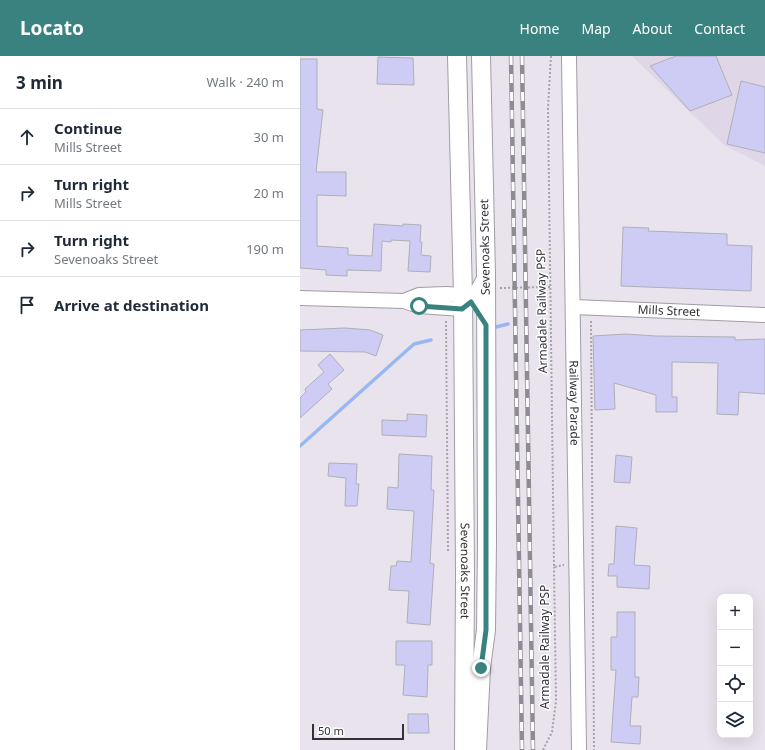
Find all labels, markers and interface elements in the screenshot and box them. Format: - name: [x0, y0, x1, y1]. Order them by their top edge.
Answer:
- text: Locato: [20, 15, 84, 41]
- text: Home: [520, 19, 559, 38]
- text: Map: [581, 19, 611, 38]
- text: About: [633, 19, 672, 38]
- text: Contact: [694, 19, 745, 38]
- text: 3 min: [16, 71, 63, 94]
- text: Walk · 240 m: [206, 73, 284, 91]
- text: Continue: [54, 118, 122, 138]
- icon: ahead: [16, 126, 38, 148]
- text: 30 m: [254, 128, 284, 146]
- text: Mills Street: [54, 138, 122, 156]
- text: Turn right: [54, 174, 129, 194]
- icon: right: [16, 182, 38, 204]
- text: 20 m: [254, 184, 284, 202]
- text: Mills Street: [54, 194, 122, 212]
- street label: Sevenoaks Street: [475, 198, 494, 295]
- text: Turn right: [54, 230, 129, 250]
- icon: right: [16, 238, 38, 260]
- text: 190 m: [246, 240, 284, 258]
- street label: Armadale Railway PSP: [532, 249, 551, 373]
- text: Sevenoaks Street: [54, 250, 158, 268]
- icon: arrive: [16, 294, 38, 316]
- text: Arrive at destination: [54, 295, 209, 315]
- route start: [410, 297, 428, 315]
- street label: Mills Street: [637, 301, 701, 320]
- street label: Railway Parade: [565, 360, 584, 446]
- street label: Sevenoaks Street: [457, 523, 474, 620]
- street label: Armadale Railway PSP: [536, 585, 553, 709]
- map controls: [717, 594, 753, 738]
- button: +: [717, 594, 753, 630]
- button: −: [717, 630, 753, 666]
- route end: [472, 659, 490, 677]
- button: locate: [717, 666, 753, 702]
- button: layers: [717, 702, 753, 738]
- scale bar: [312, 722, 404, 741]
- text: 50 m: [318, 723, 344, 738]

